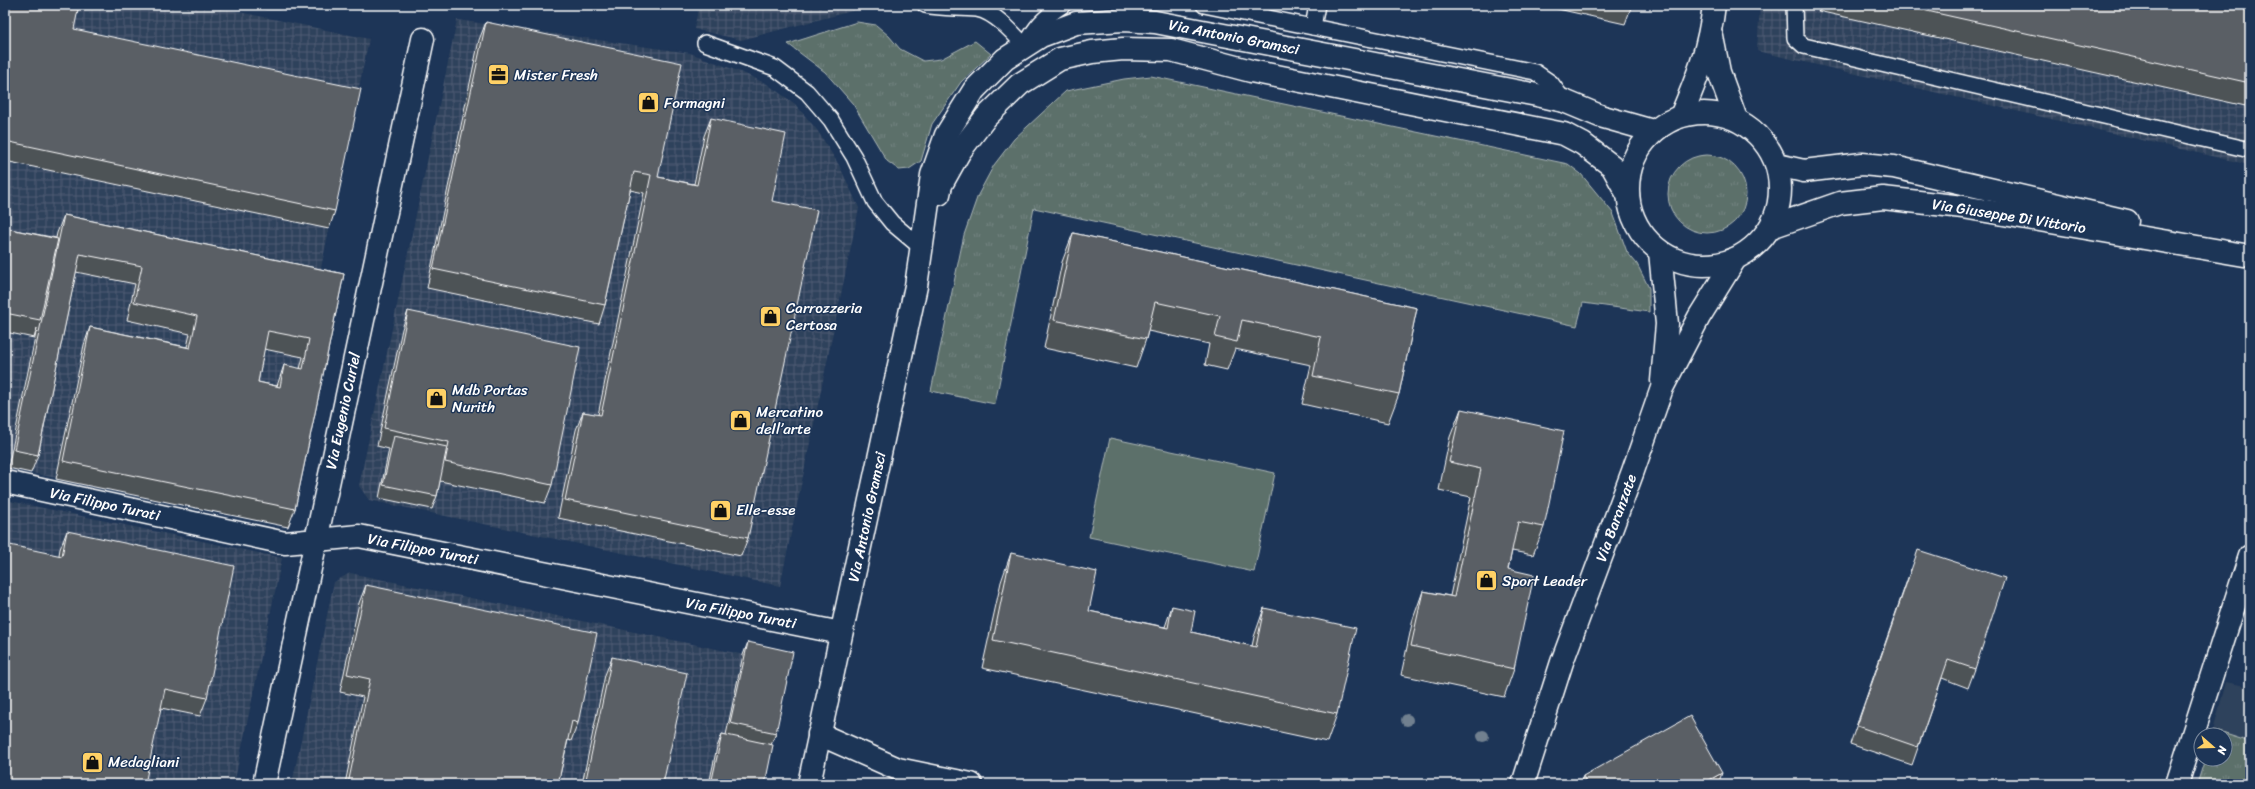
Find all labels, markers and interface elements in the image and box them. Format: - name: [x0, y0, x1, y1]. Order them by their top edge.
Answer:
- street label: Via Antonio Gramsci: [1166, 12, 1302, 63]
- office icon: Mister Fresh: [485, 62, 511, 88]
- place label: Mister Fresh: [514, 62, 598, 88]
- shop icon: Formagni: [636, 90, 662, 116]
- place label: Formagni: [664, 90, 726, 116]
- street label: Via Giuseppe Di Vittorio: [1930, 191, 2088, 241]
- place label: Carrozzeria Certosa: [786, 295, 863, 338]
- shop icon: Carrozzeria Certosa: [757, 304, 783, 330]
- street label: Via Eugenio Curiel: [318, 349, 368, 472]
- place label: Mdb Portas Nurith: [452, 377, 528, 420]
- shop icon: Mdb Portas Nurith: [424, 386, 450, 412]
- place label: Mercatino dell’arte: [756, 399, 823, 442]
- shop icon: Mercatino dell’arte: [728, 408, 754, 434]
- street label: Via Antonio Gramsci: [841, 449, 894, 585]
- street label: Via Baranzate: [1588, 470, 1644, 566]
- street label: Via Filippo Turati: [48, 480, 163, 529]
- shop icon: Elle-esse: [708, 497, 734, 523]
- place label: Elle-esse: [736, 497, 796, 523]
- street label: Via Filippo Turati: [366, 526, 481, 573]
- shop icon: Sport Leader: [1474, 568, 1500, 594]
- place label: Sport Leader: [1502, 568, 1588, 594]
- street label: Via Filippo Turati: [684, 590, 799, 637]
- north arrow: [2193, 727, 2233, 767]
- text: N: [2212, 742, 2233, 757]
- shop icon: Medagliani: [79, 749, 105, 775]
- place label: Medagliani: [108, 749, 180, 775]

